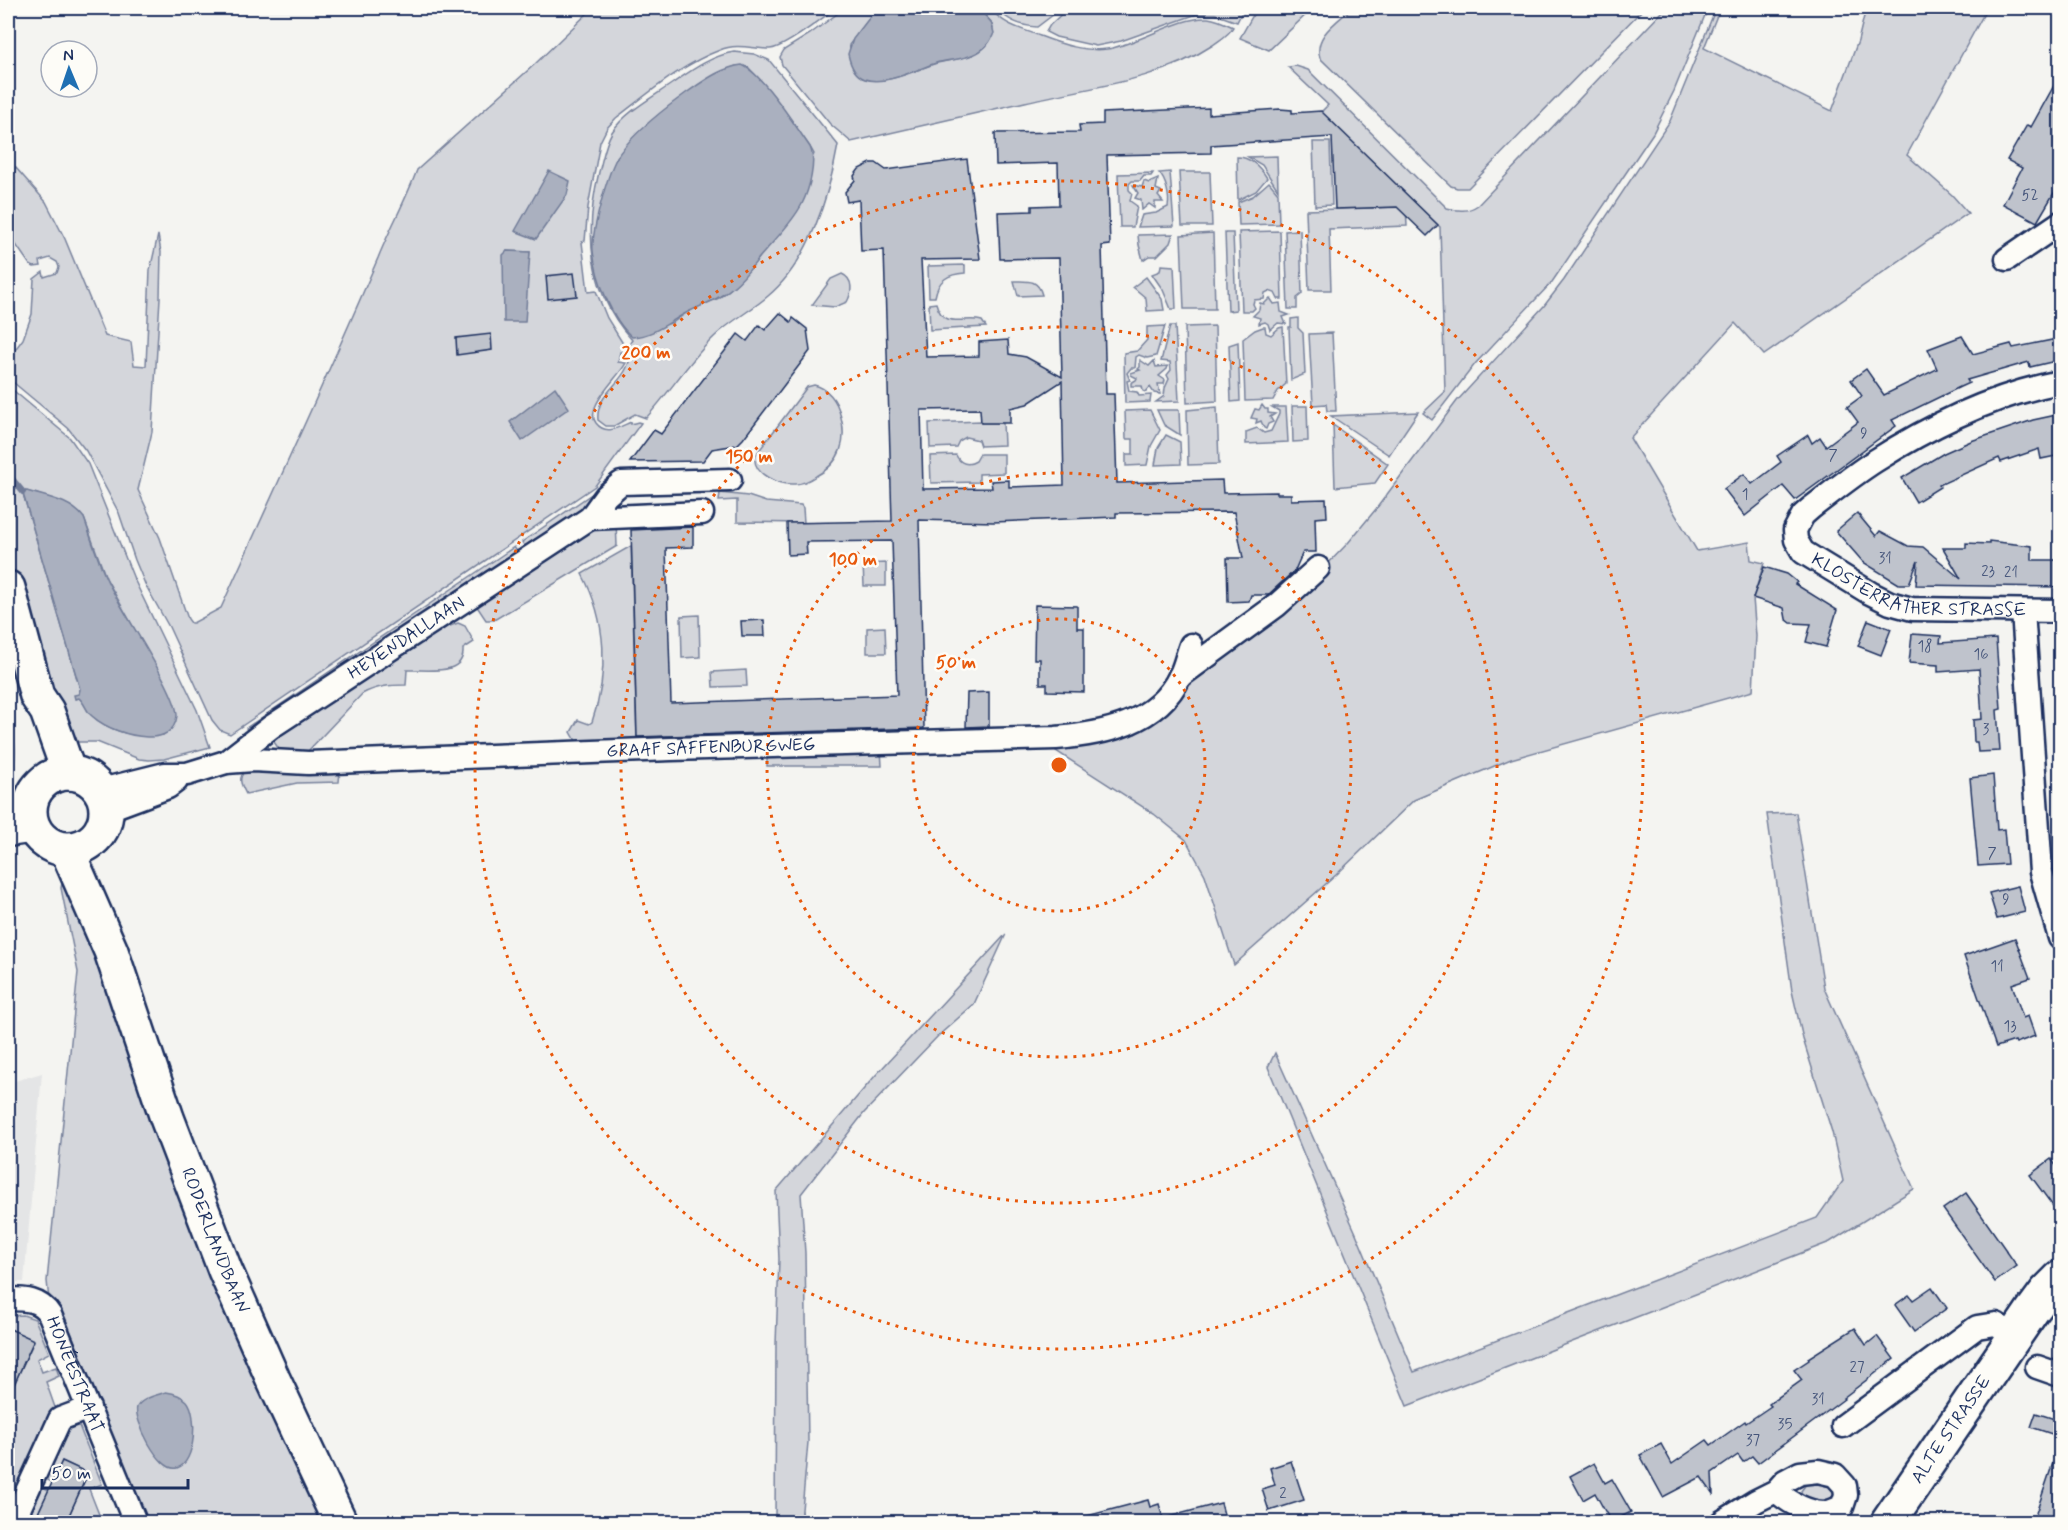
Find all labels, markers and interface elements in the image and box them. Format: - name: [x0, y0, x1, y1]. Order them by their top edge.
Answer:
- north arrow: [39, 39, 99, 99]
- text: N: [63, 45, 74, 66]
- house number: 52: [2022, 186, 2039, 206]
- text: 200 m: [621, 341, 671, 365]
- house number: 9: [1860, 424, 1868, 444]
- text: 150 m: [725, 445, 773, 469]
- house number: 7: [1828, 446, 1838, 466]
- house number: 1: [1742, 485, 1748, 505]
- text: 100 m: [829, 548, 877, 572]
- street label: KLOSTERRATHER STRASSE: [1807, 548, 2026, 623]
- house number: 31: [1878, 549, 1892, 569]
- house number: 23: [1981, 562, 1995, 582]
- house number: 21: [2004, 563, 2018, 583]
- street label: HEYENDALLAAN: [343, 591, 470, 685]
- house number: 18: [1918, 637, 1932, 657]
- house number: 16: [1973, 645, 1989, 665]
- text: 50 m: [936, 651, 976, 675]
- house number: 3: [1983, 720, 1990, 740]
- street label: GRAAF SAFFENBURGWEG: [606, 733, 816, 763]
- centre of rings: [1049, 755, 1069, 775]
- house number: 7: [1987, 844, 1997, 864]
- house number: 9: [2002, 890, 2010, 910]
- house number: 11: [1990, 957, 2004, 977]
- house number: 13: [2003, 1017, 2017, 1037]
- street label: RODERLANDBAAN: [175, 1164, 255, 1317]
- street label: HONÉESTRAAT: [40, 1313, 109, 1437]
- house number: 27: [1850, 1358, 1865, 1378]
- street label: ALTE STRASSE: [1906, 1370, 1997, 1488]
- house number: 31: [1811, 1390, 1825, 1410]
- house number: 35: [1778, 1415, 1792, 1435]
- house number: 37: [1746, 1431, 1761, 1451]
- scale bar: [42, 1452, 188, 1490]
- text: 50 m: [51, 1462, 91, 1486]
- house number: 2: [1279, 1484, 1287, 1504]

